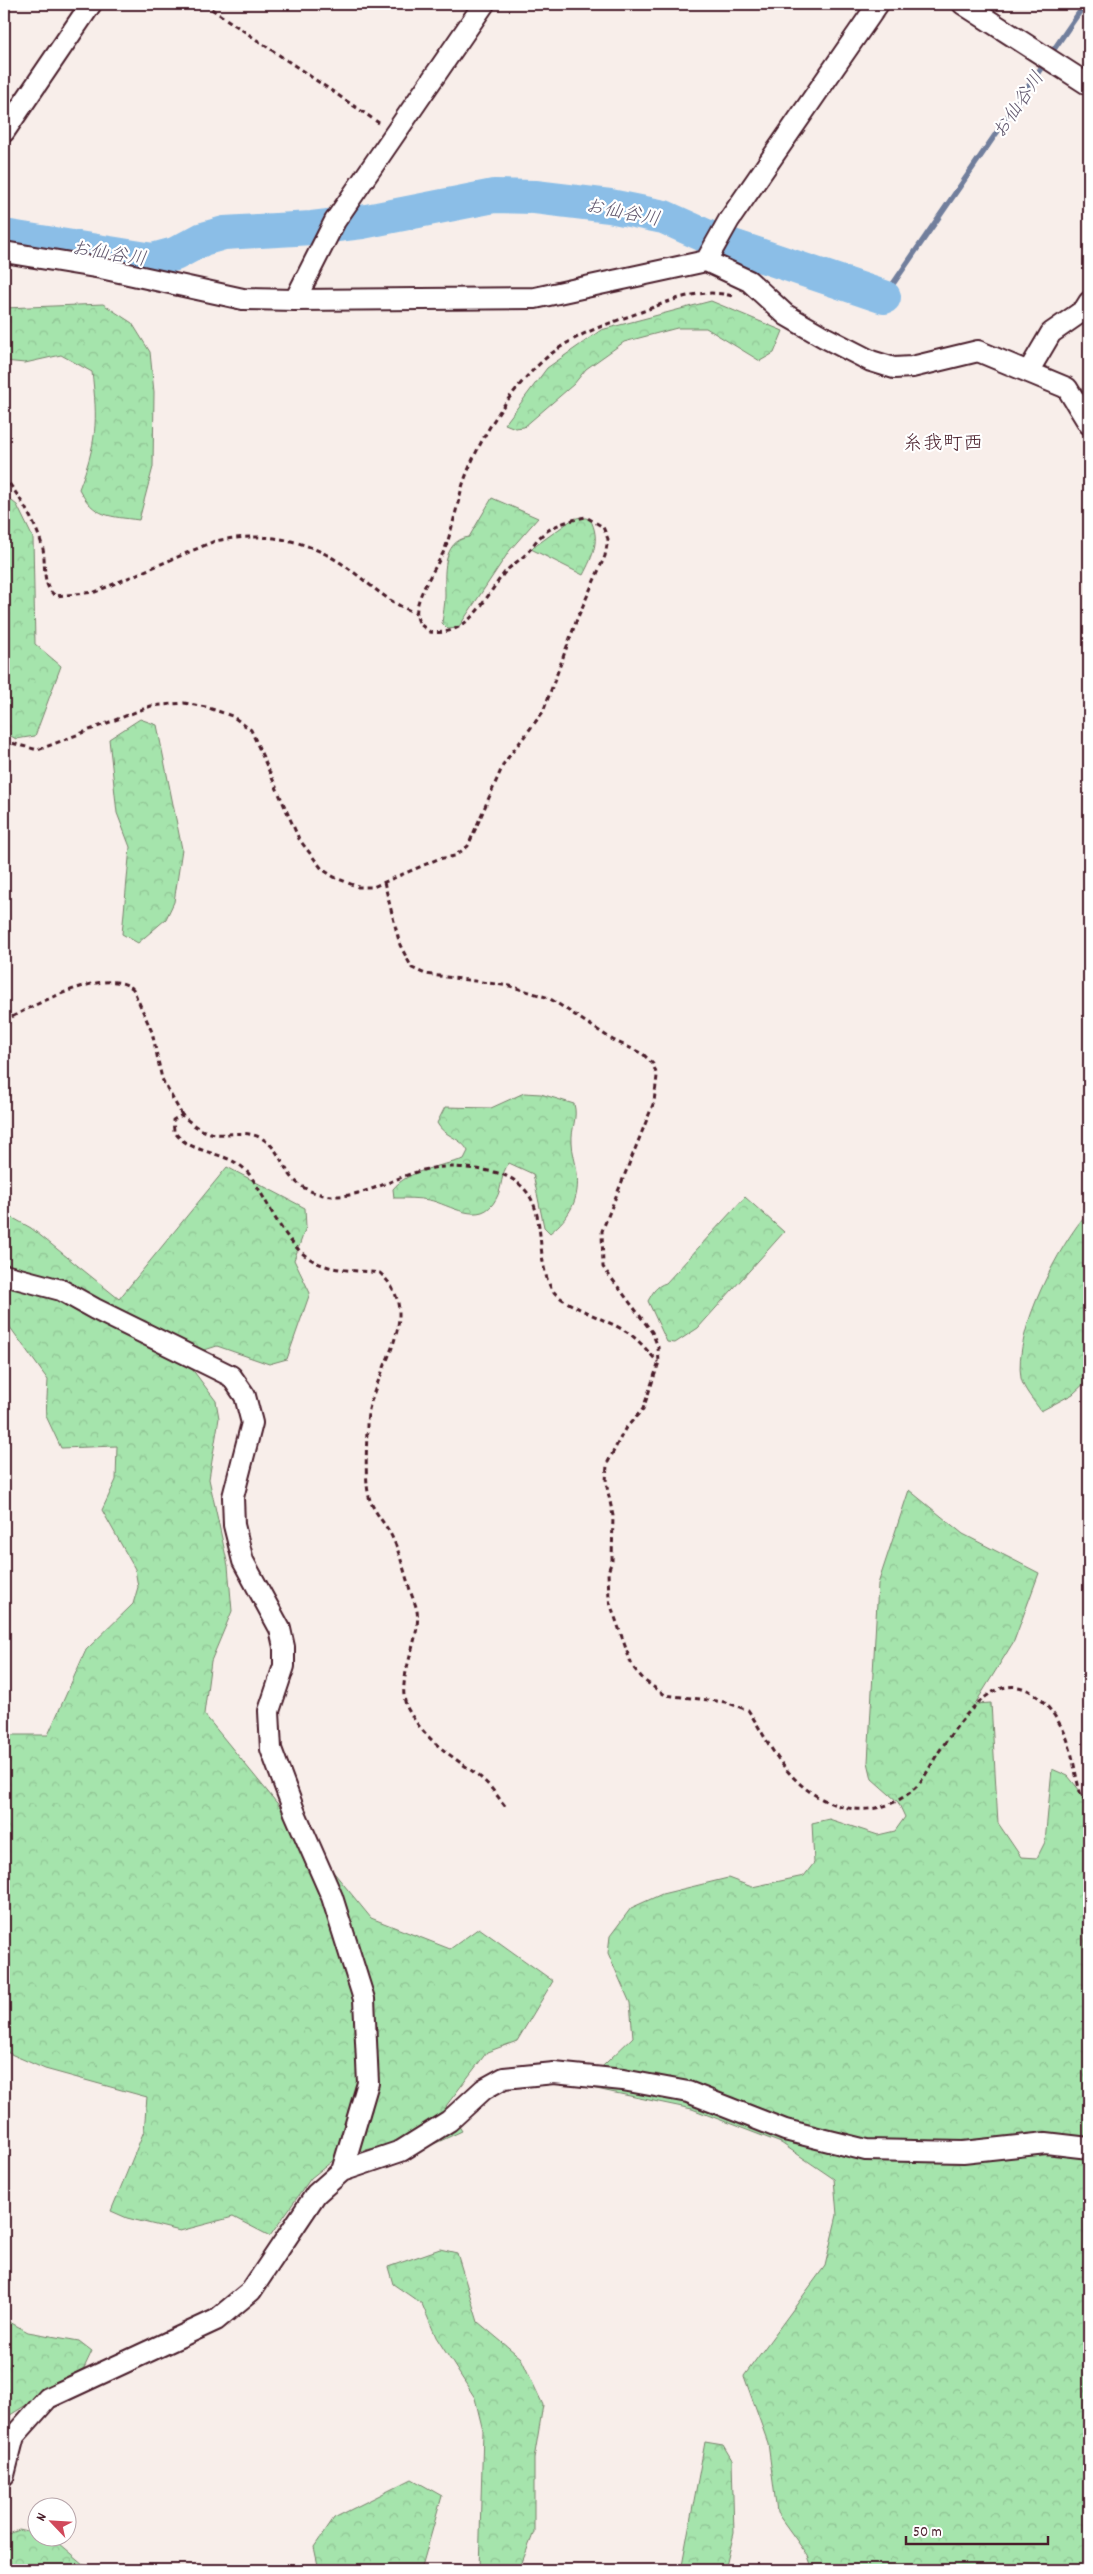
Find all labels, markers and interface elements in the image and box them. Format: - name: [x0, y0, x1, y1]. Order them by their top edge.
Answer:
- water label: お仙谷川: [987, 67, 1052, 145]
- water label: お仙谷川: [582, 194, 662, 235]
- water label: お仙谷川: [69, 236, 148, 275]
- district label: 糸我町西: [903, 431, 983, 459]
- north arrow: [28, 2496, 78, 2546]
- text: N: [32, 2510, 53, 2525]
- scale bar: [906, 2514, 1048, 2546]
- text: 50 m: [913, 2522, 942, 2544]

